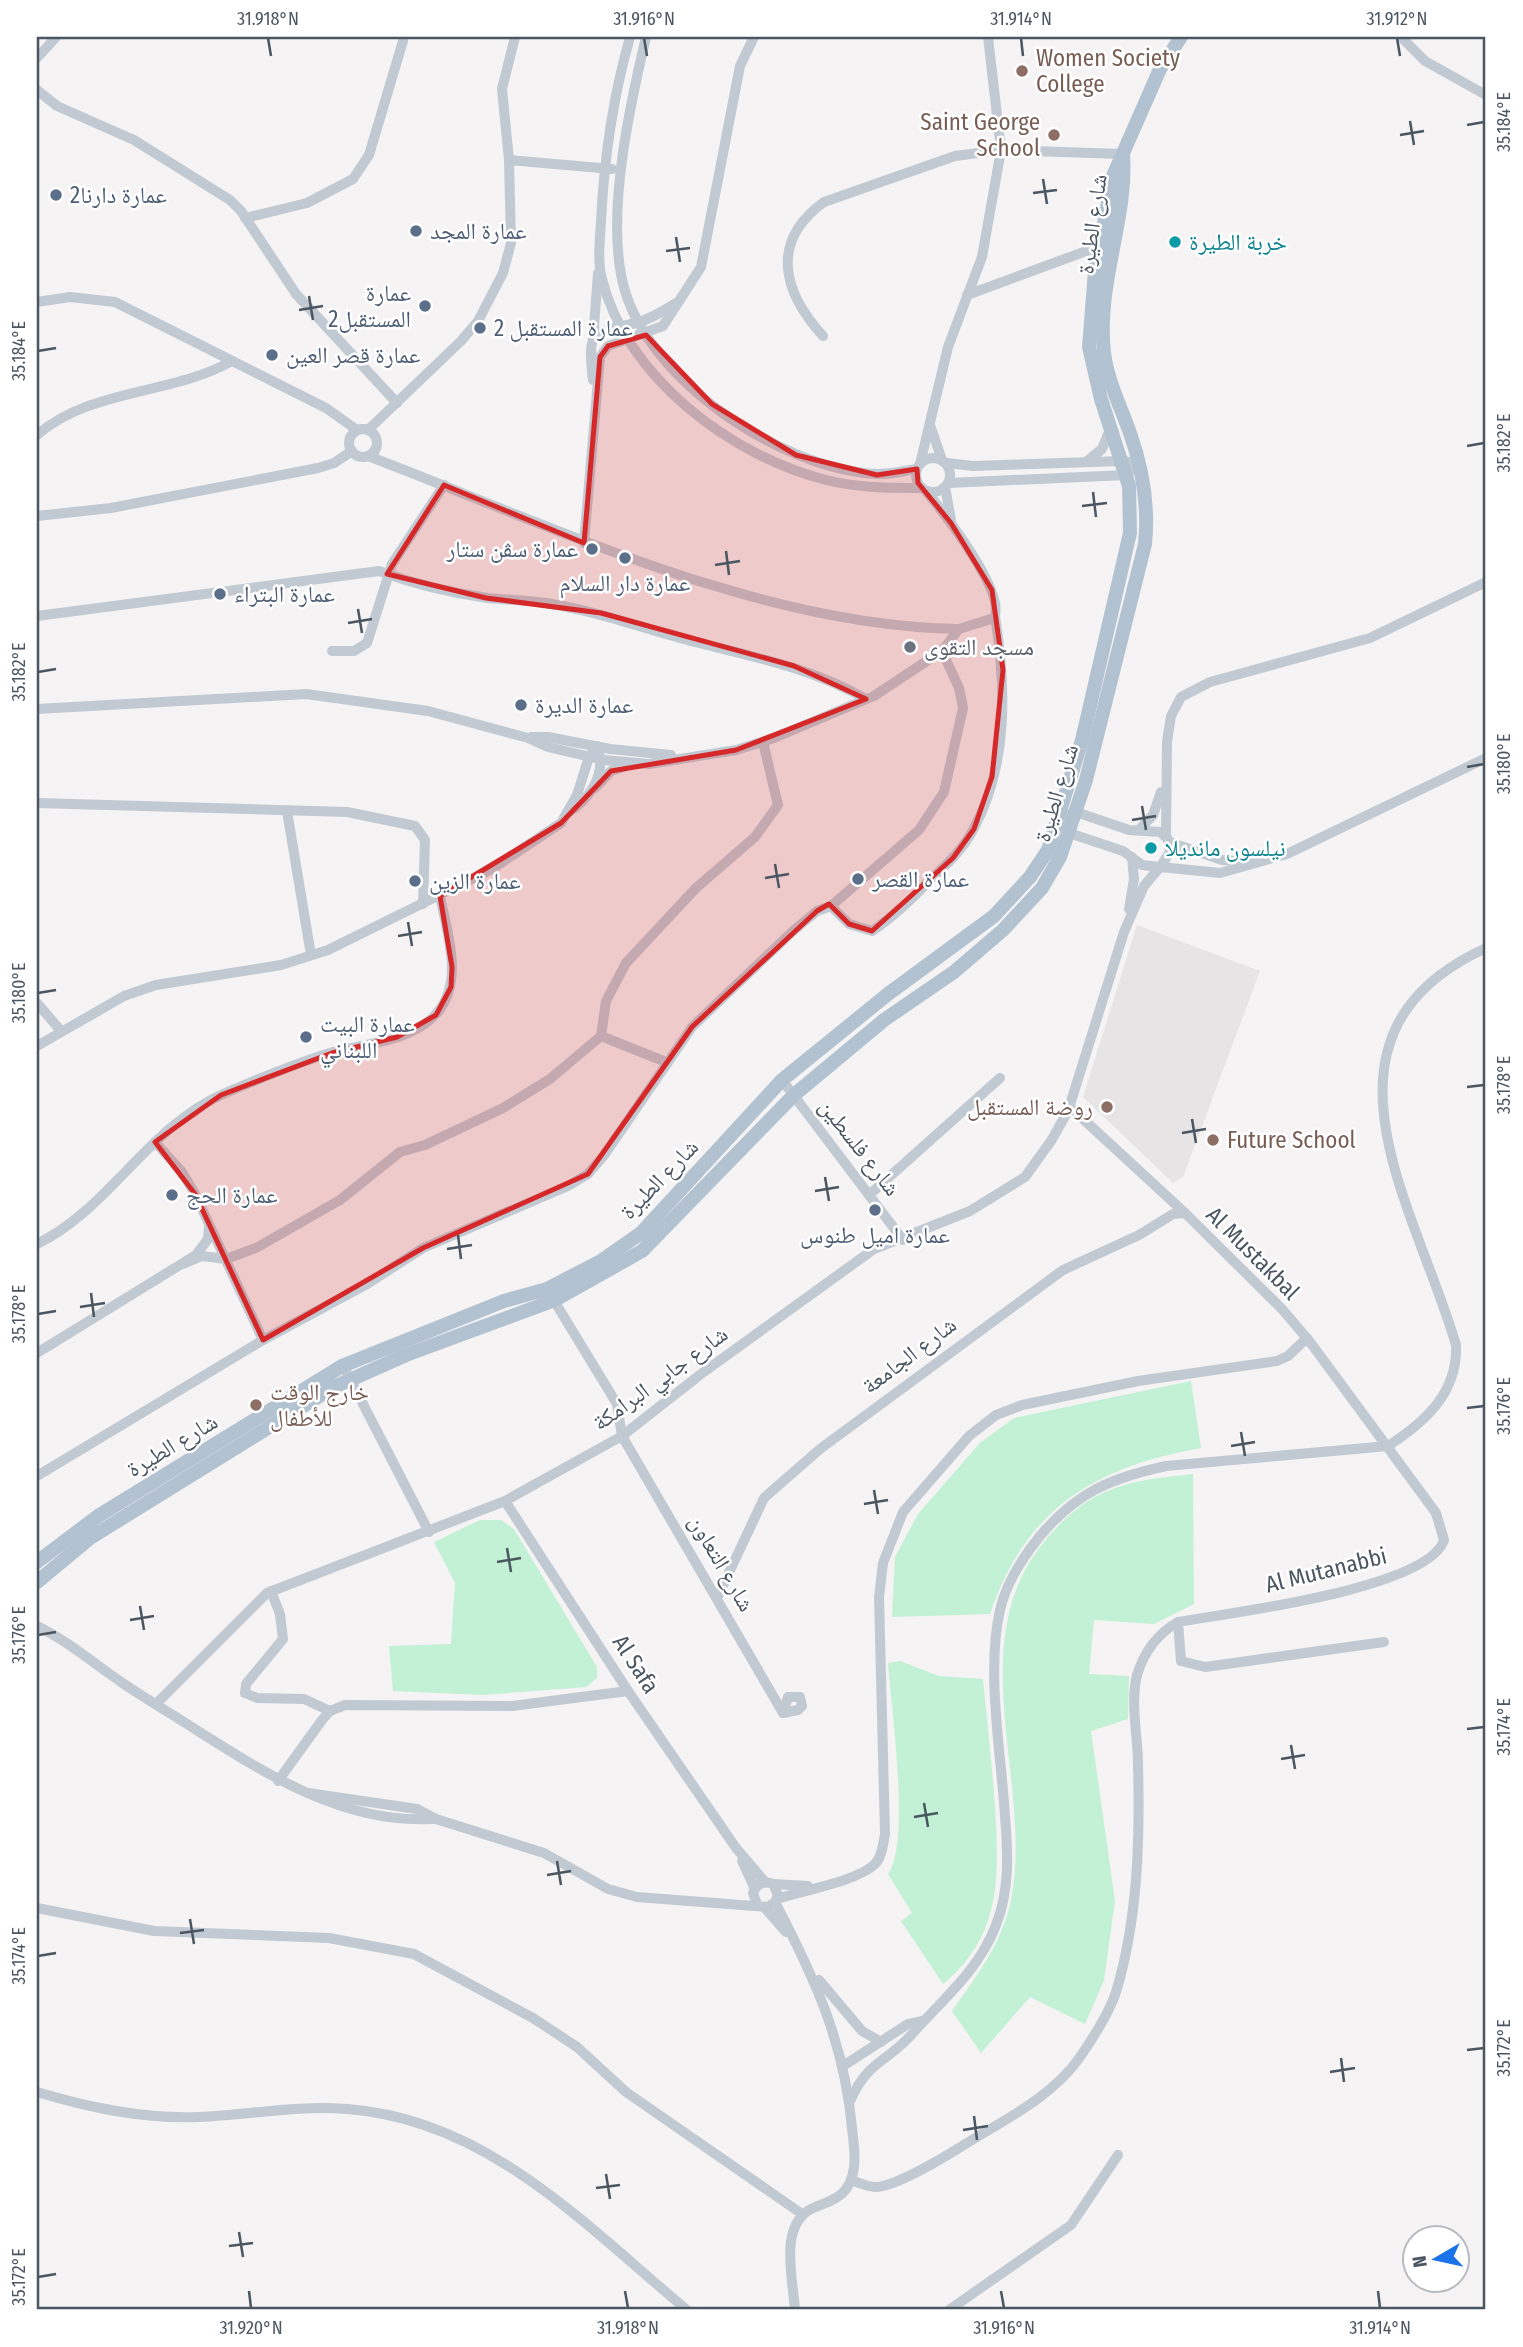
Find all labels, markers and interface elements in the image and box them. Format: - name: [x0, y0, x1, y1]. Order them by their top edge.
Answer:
- text: 31.918°N: [237, 8, 299, 30]
- text: 31.916°N: [613, 8, 675, 30]
- text: 31.914°N: [990, 8, 1052, 30]
- text: 31.912°N: [1367, 8, 1427, 30]
- place label: Women Society College: [1036, 44, 1181, 98]
- marker: Women Society College: [1014, 63, 1030, 79]
- text: 35.184°E: [1493, 92, 1515, 152]
- place label: Saint George School: [920, 108, 1040, 162]
- marker: Saint George School: [1046, 127, 1062, 143]
- street label: شارع الطيرة: [1071, 172, 1114, 276]
- place label: عمارة دارنا2: [70, 181, 167, 209]
- marker: عمارة دارنا2: [48, 187, 64, 203]
- place label: عمارة المجد: [430, 217, 527, 245]
- marker: عمارة المجد: [408, 223, 424, 239]
- place label: خربة الطيرة: [1189, 228, 1287, 256]
- marker: خربة الطيرة: [1167, 234, 1183, 250]
- place label: عمارة المستقبل2: [328, 279, 411, 333]
- marker: عمارة المستقبل2: [417, 298, 433, 314]
- place label: عمارة المستقبل 2: [494, 314, 633, 342]
- marker: عمارة المستقبل 2: [472, 320, 488, 336]
- text: 35.184°E: [8, 321, 30, 381]
- place label: عمارة قصر العين: [286, 341, 421, 369]
- marker: عمارة قصر العين: [264, 347, 280, 363]
- text: 35.182°E: [1493, 413, 1515, 473]
- place label: عمارة سڤن ستار: [445, 535, 578, 563]
- marker: عمارة سڤن ستار: [584, 541, 600, 557]
- marker: عمارة دار السلام: [617, 550, 633, 566]
- place label: عمارة دار السلام: [560, 569, 691, 599]
- place label: عمارة البتراء: [234, 580, 335, 608]
- marker: عمارة البتراء: [212, 586, 228, 602]
- place label: مسجد التقوى: [924, 633, 1034, 661]
- marker: مسجد التقوى: [902, 639, 918, 655]
- text: 35.182°E: [8, 642, 30, 702]
- place label: عمارة الديرة: [535, 691, 634, 719]
- marker: عمارة الديرة: [513, 697, 529, 713]
- text: 35.180°E: [1493, 734, 1515, 794]
- street label: شارع الطيرة: [1028, 741, 1085, 846]
- place label: نيلسون مانديلا: [1165, 834, 1286, 862]
- marker: نيلسون مانديلا: [1143, 840, 1159, 856]
- place label: عمارة القصر: [871, 865, 969, 893]
- place label: عمارة الزين: [429, 867, 521, 895]
- marker: عمارة القصر: [850, 871, 866, 887]
- marker: عمارة الزين: [407, 873, 423, 889]
- text: 35.180°E: [8, 963, 30, 1023]
- place label: عمارة البيت اللبناني: [320, 1010, 415, 1069]
- marker: عمارة البيت اللبناني: [298, 1029, 314, 1045]
- text: 35.178°E: [1493, 1056, 1515, 1114]
- street label: شارع فلسطين: [813, 1093, 907, 1202]
- place label: روضة المستقبل: [967, 1093, 1093, 1121]
- marker: روضة المستقبل: [1099, 1099, 1115, 1115]
- place label: Future School: [1227, 1126, 1356, 1154]
- marker: Future School: [1205, 1132, 1221, 1148]
- street label: شارع الطيرة: [614, 1133, 705, 1226]
- place label: عمارة الحج: [186, 1181, 278, 1210]
- marker: عمارة الحج: [164, 1187, 180, 1203]
- street label: Al Mustakbal: [1201, 1201, 1305, 1305]
- marker: عمارة اميل طنوس: [867, 1202, 883, 1218]
- place label: عمارة اميل طنوس: [800, 1221, 950, 1249]
- text: 35.178°E: [8, 1285, 30, 1343]
- street label: شارع الجامعة: [856, 1310, 962, 1400]
- street label: شارع جابي البرامكة: [587, 1320, 736, 1440]
- text: 35.176°E: [1493, 1377, 1515, 1435]
- place label: خارج الوقت للأطفال: [270, 1378, 369, 1432]
- marker: خارج الوقت للأطفال: [248, 1397, 264, 1413]
- street label: شارع الطيرة: [122, 1407, 223, 1484]
- street label: شارع التعاون: [682, 1510, 761, 1617]
- street label: Al Mutanabbi: [1262, 1541, 1390, 1599]
- text: 35.176°E: [8, 1606, 30, 1664]
- street label: Al Safa: [607, 1630, 665, 1698]
- text: 35.174°E: [1493, 1698, 1515, 1756]
- text: 35.174°E: [8, 1927, 30, 1985]
- text: 35.172°E: [1493, 2019, 1515, 2077]
- north arrow: [1400, 2224, 1470, 2294]
- text: 35.172°E: [8, 2248, 30, 2306]
- text: N: [1407, 2254, 1432, 2269]
- text: 31.920°N: [219, 2317, 283, 2339]
- text: 31.918°N: [597, 2317, 659, 2339]
- text: 31.916°N: [973, 2317, 1035, 2339]
- text: 31.914°N: [1349, 2317, 1411, 2339]

